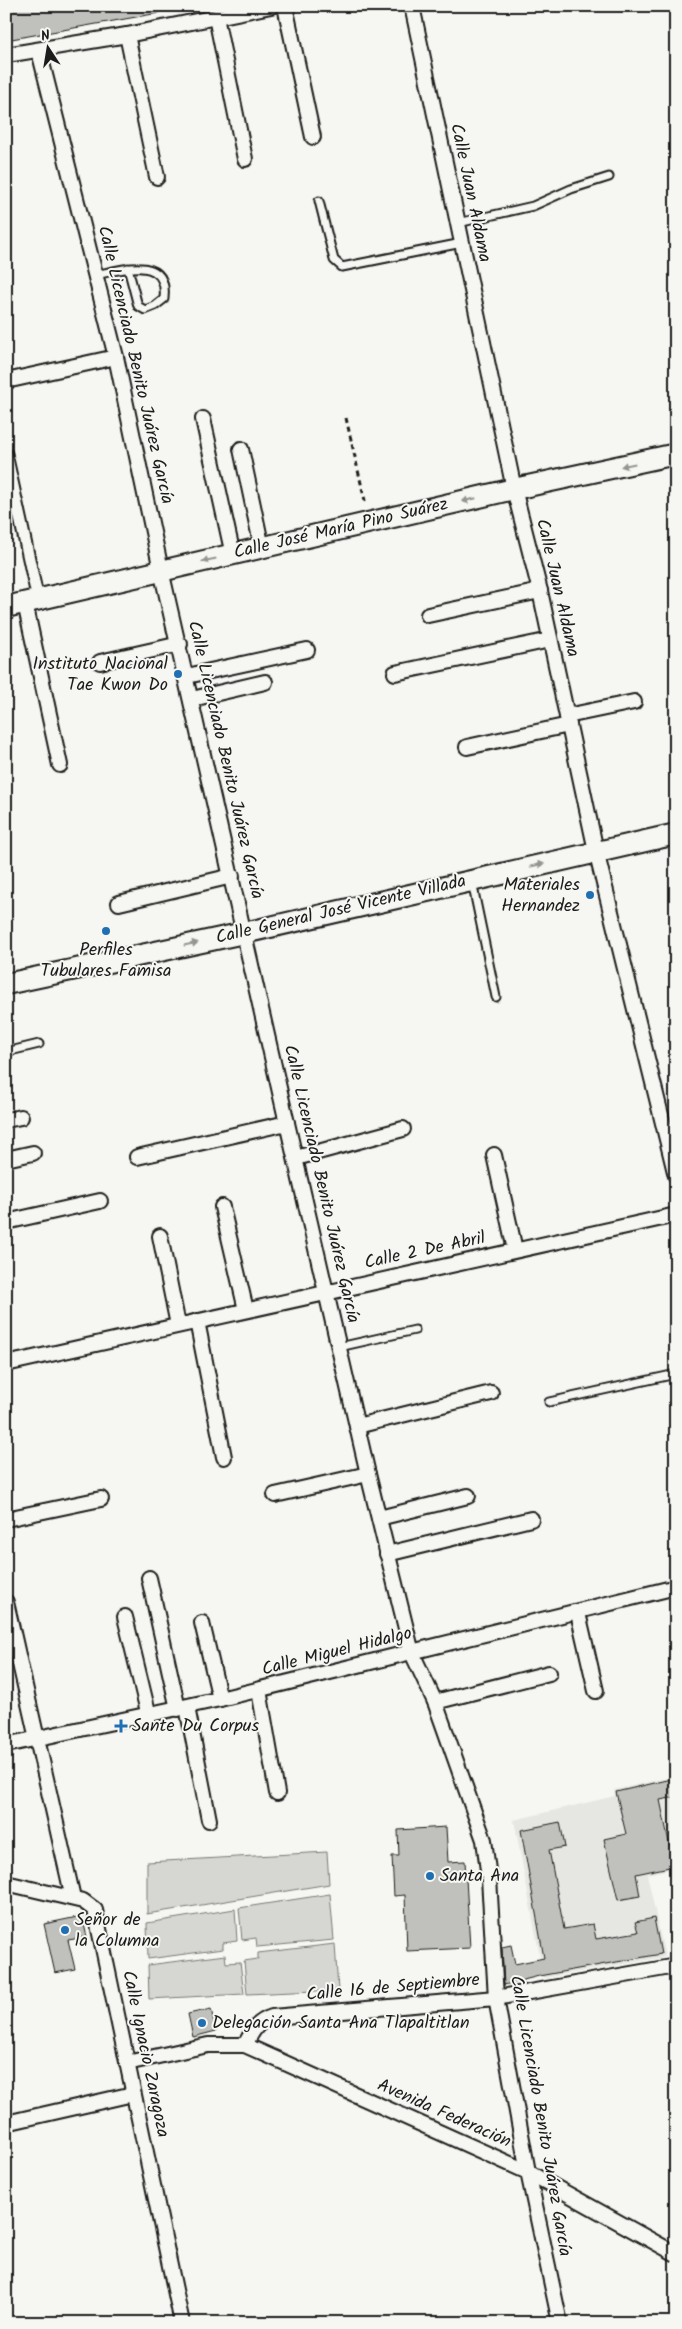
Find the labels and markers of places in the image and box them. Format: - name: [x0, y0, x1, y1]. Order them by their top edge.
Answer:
- place label: Instituto Nacional Tae Kwon Do: [32, 650, 169, 700]
- marker: Instituto Nacional Tae Kwon Do: [172, 668, 184, 680]
- place label: Materiales Hernandez: [501, 871, 580, 921]
- marker: Materiales Hernandez: [584, 889, 596, 901]
- marker: Perfiles Tubulares Famisa: [100, 925, 112, 937]
- place label: Perfiles Tubulares Famisa: [41, 936, 171, 986]
- place label: Sante Du Corpus: [132, 1712, 260, 1741]
- marker: Sante Du Corpus: [114, 1719, 128, 1733]
- place label: Santa Ana: [440, 1862, 519, 1891]
- marker: Santa Ana: [424, 1870, 436, 1882]
- place label: Señor de la Columna: [75, 1906, 159, 1956]
- marker: Señor de la Columna: [59, 1924, 71, 1936]
- place label: Delegación Santa Ana Tlapaltitlan: [212, 2009, 469, 2038]
- marker: Delegación Santa Ana Tlapaltitlan: [196, 2017, 208, 2029]

